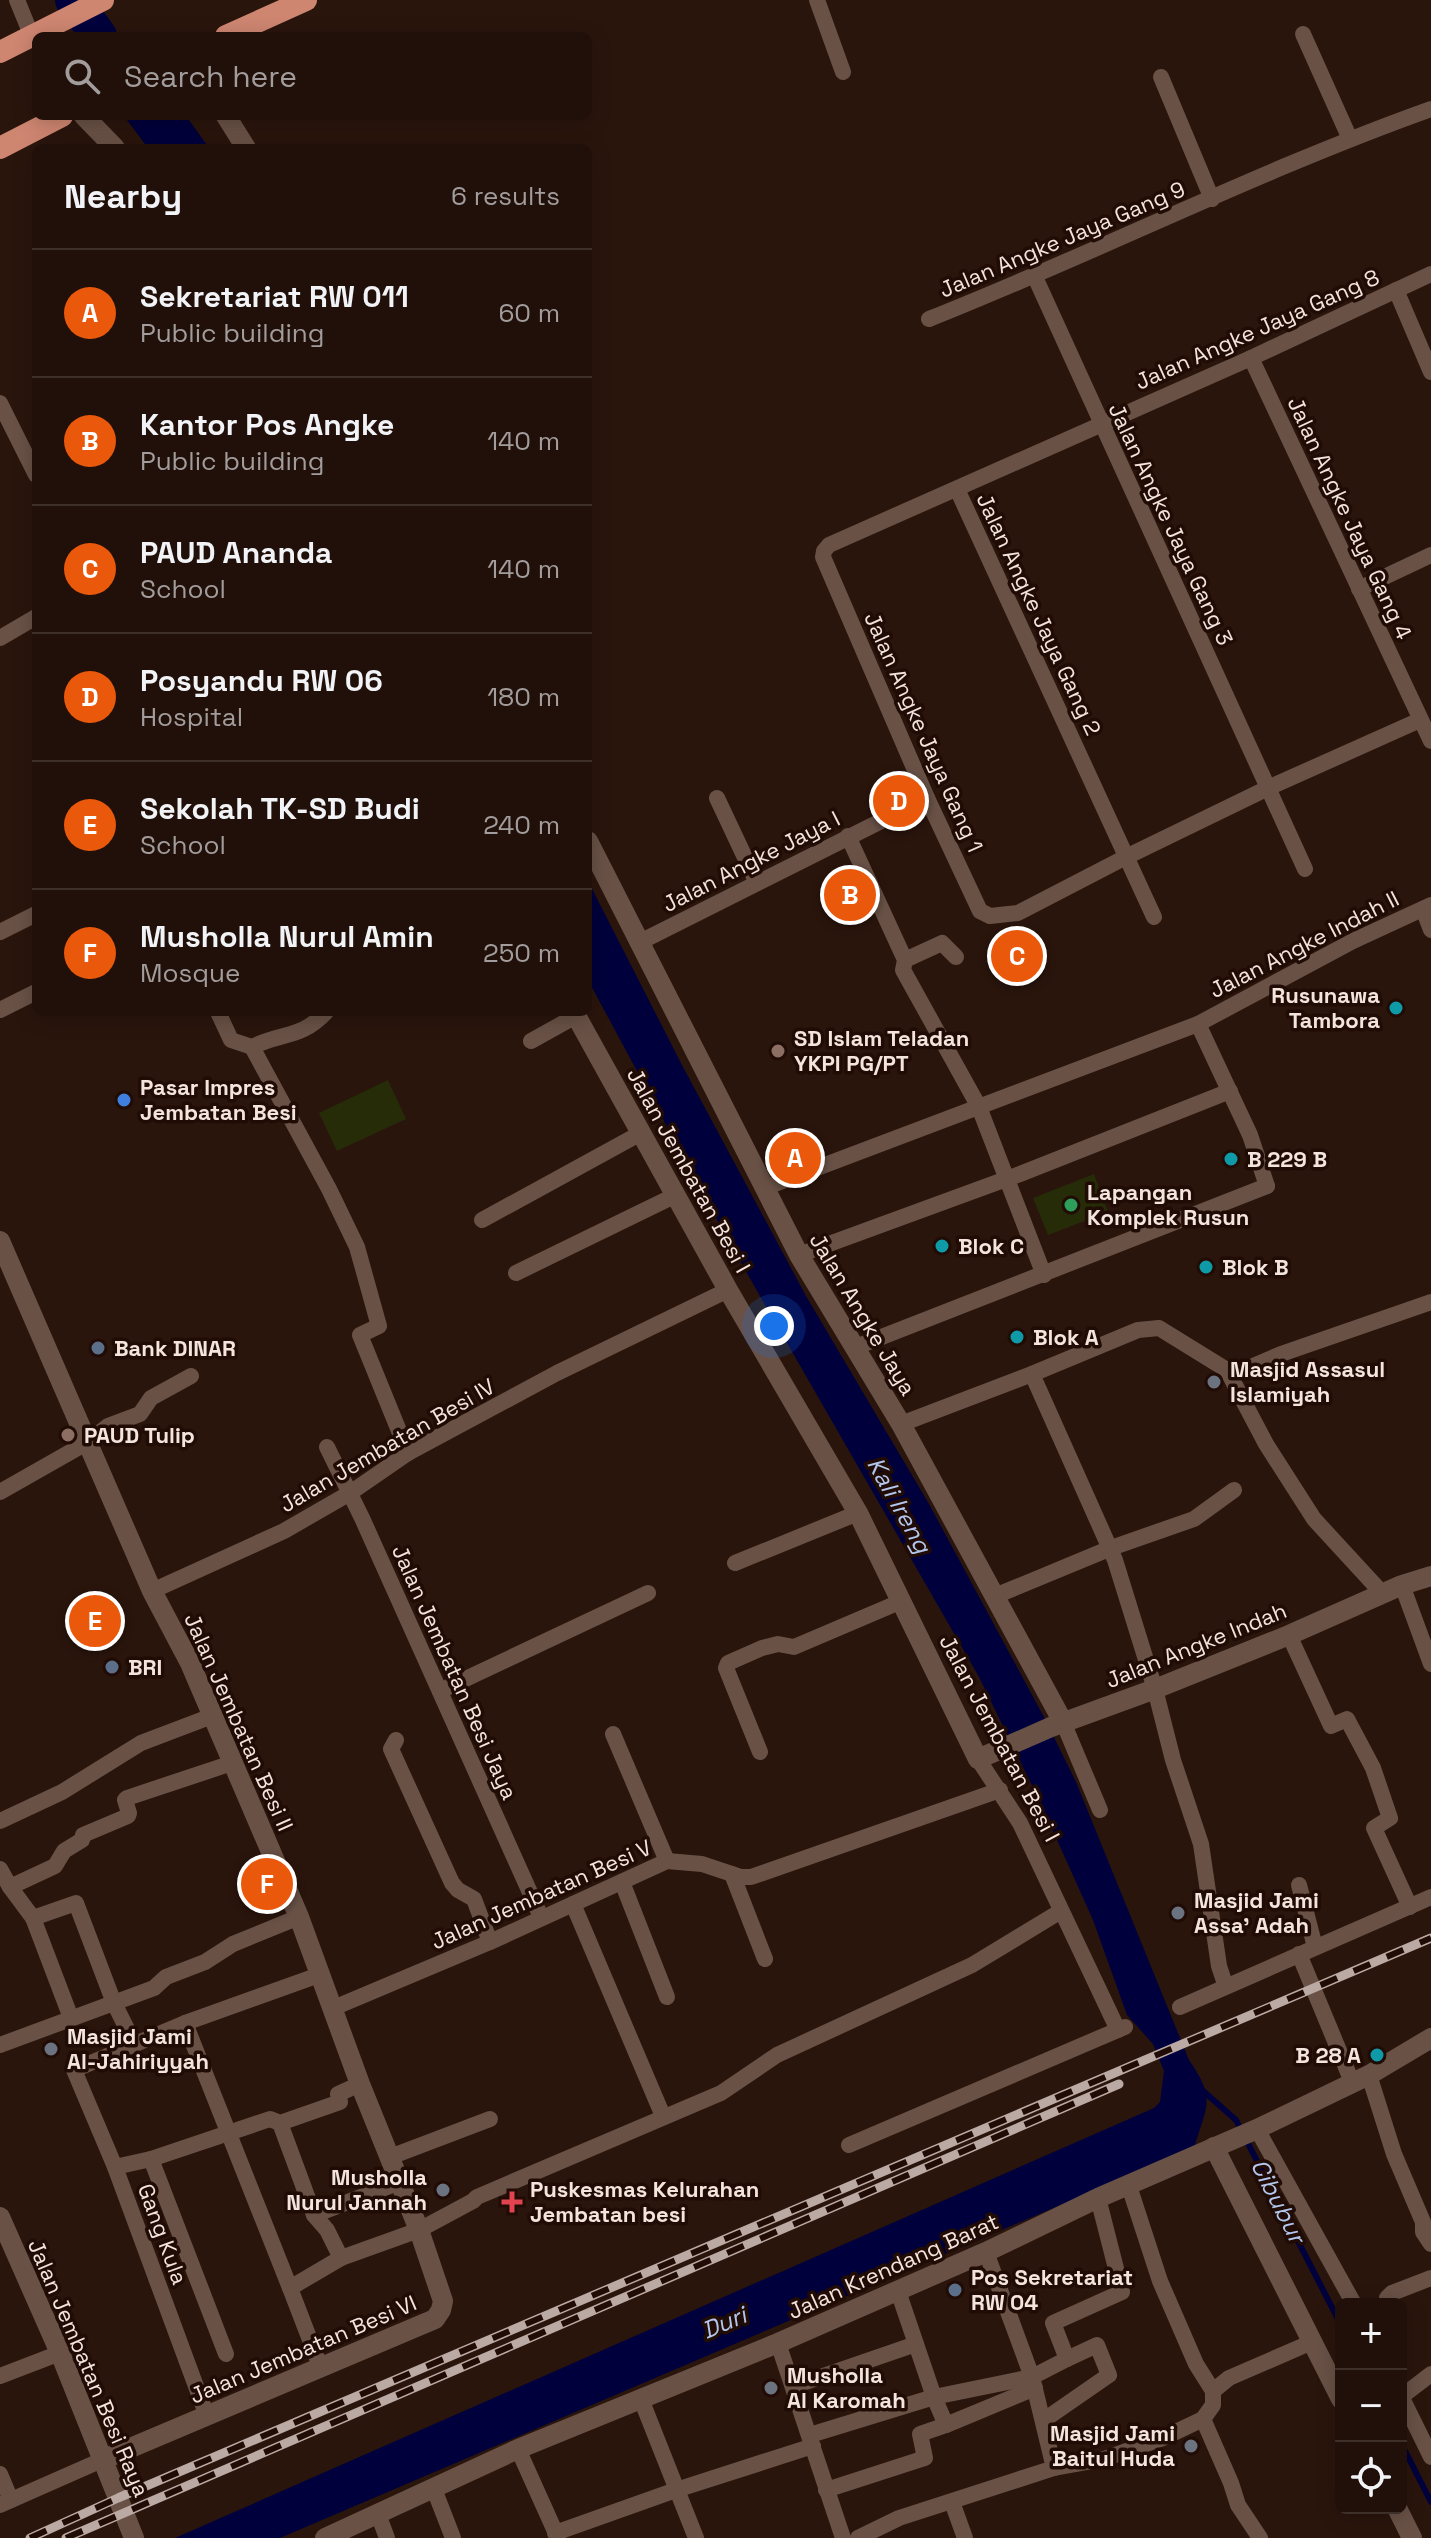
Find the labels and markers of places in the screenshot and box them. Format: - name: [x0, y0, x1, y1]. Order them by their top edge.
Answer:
- pin: D: [873, 771, 925, 831]
- pin: B: [824, 865, 876, 925]
- pin: C: [991, 926, 1043, 986]
- place label: Rusunawa Tambora: [1271, 981, 1380, 1034]
- marker: Rusunawa Tambora: [1387, 999, 1405, 1017]
- place label: SD Islam Teladan YKPI PG/PT: [794, 1024, 969, 1077]
- marker: SD Islam Teladan YKPI PG/PT: [769, 1042, 787, 1060]
- place label: Pasar Impres Jembatan Besi: [140, 1073, 297, 1126]
- marker: Pasar Impres Jembatan Besi: [115, 1091, 133, 1109]
- pin: A: [769, 1128, 821, 1188]
- place label: B 229 B: [1247, 1145, 1327, 1173]
- marker: B 229 B: [1222, 1150, 1240, 1168]
- place label: Lapangan Komplek Rusun: [1087, 1178, 1249, 1231]
- marker: Lapangan Komplek Rusun: [1062, 1196, 1080, 1214]
- place label: Blok C: [958, 1232, 1024, 1260]
- marker: Blok C: [933, 1237, 951, 1255]
- place label: Blok B: [1222, 1253, 1289, 1281]
- marker: Blok B: [1197, 1258, 1215, 1276]
- place label: Blok A: [1033, 1323, 1099, 1351]
- marker: Blok A: [1008, 1328, 1026, 1346]
- place label: Bank DINAR: [114, 1334, 236, 1362]
- marker: Bank DINAR: [89, 1339, 107, 1357]
- place label: Masjid Assasul Islamiyah: [1230, 1355, 1385, 1408]
- marker: Masjid Assasul Islamiyah: [1205, 1373, 1223, 1391]
- place label: PAUD Tulip: [84, 1421, 195, 1449]
- marker: PAUD Tulip: [59, 1426, 77, 1444]
- pin: E: [69, 1591, 121, 1651]
- place label: BRI: [128, 1653, 162, 1681]
- marker: BRI: [103, 1658, 121, 1676]
- pin: F: [241, 1854, 293, 1914]
- place label: Masjid Jami Assa' Adah: [1194, 1886, 1319, 1939]
- marker: Masjid Jami Assa' Adah: [1169, 1904, 1187, 1922]
- place label: Masjid Jami Al-Jahiriyyah: [67, 2022, 209, 2075]
- marker: Masjid Jami Al-Jahiriyyah: [42, 2040, 60, 2058]
- place label: B 28 A: [1295, 2041, 1361, 2069]
- marker: B 28 A: [1368, 2046, 1386, 2064]
- place label: Musholla Nurul Jannah: [286, 2163, 427, 2216]
- place label: Puskesmas Kelurahan Jembatan besi: [530, 2175, 759, 2228]
- marker: Musholla Nurul Jannah: [434, 2181, 452, 2199]
- marker: Puskesmas Kelurahan Jembatan besi: [501, 2191, 523, 2213]
- place label: Pos Sekretariat RW 04: [971, 2263, 1133, 2316]
- marker: Pos Sekretariat RW 04: [946, 2281, 964, 2299]
- place label: Musholla Al Karomah: [787, 2361, 906, 2414]
- marker: Musholla Al Karomah: [762, 2379, 780, 2397]
- place label: Masjid Jami Baitul Huda: [1050, 2419, 1175, 2472]
- marker: Masjid Jami Baitul Huda: [1182, 2437, 1200, 2455]

